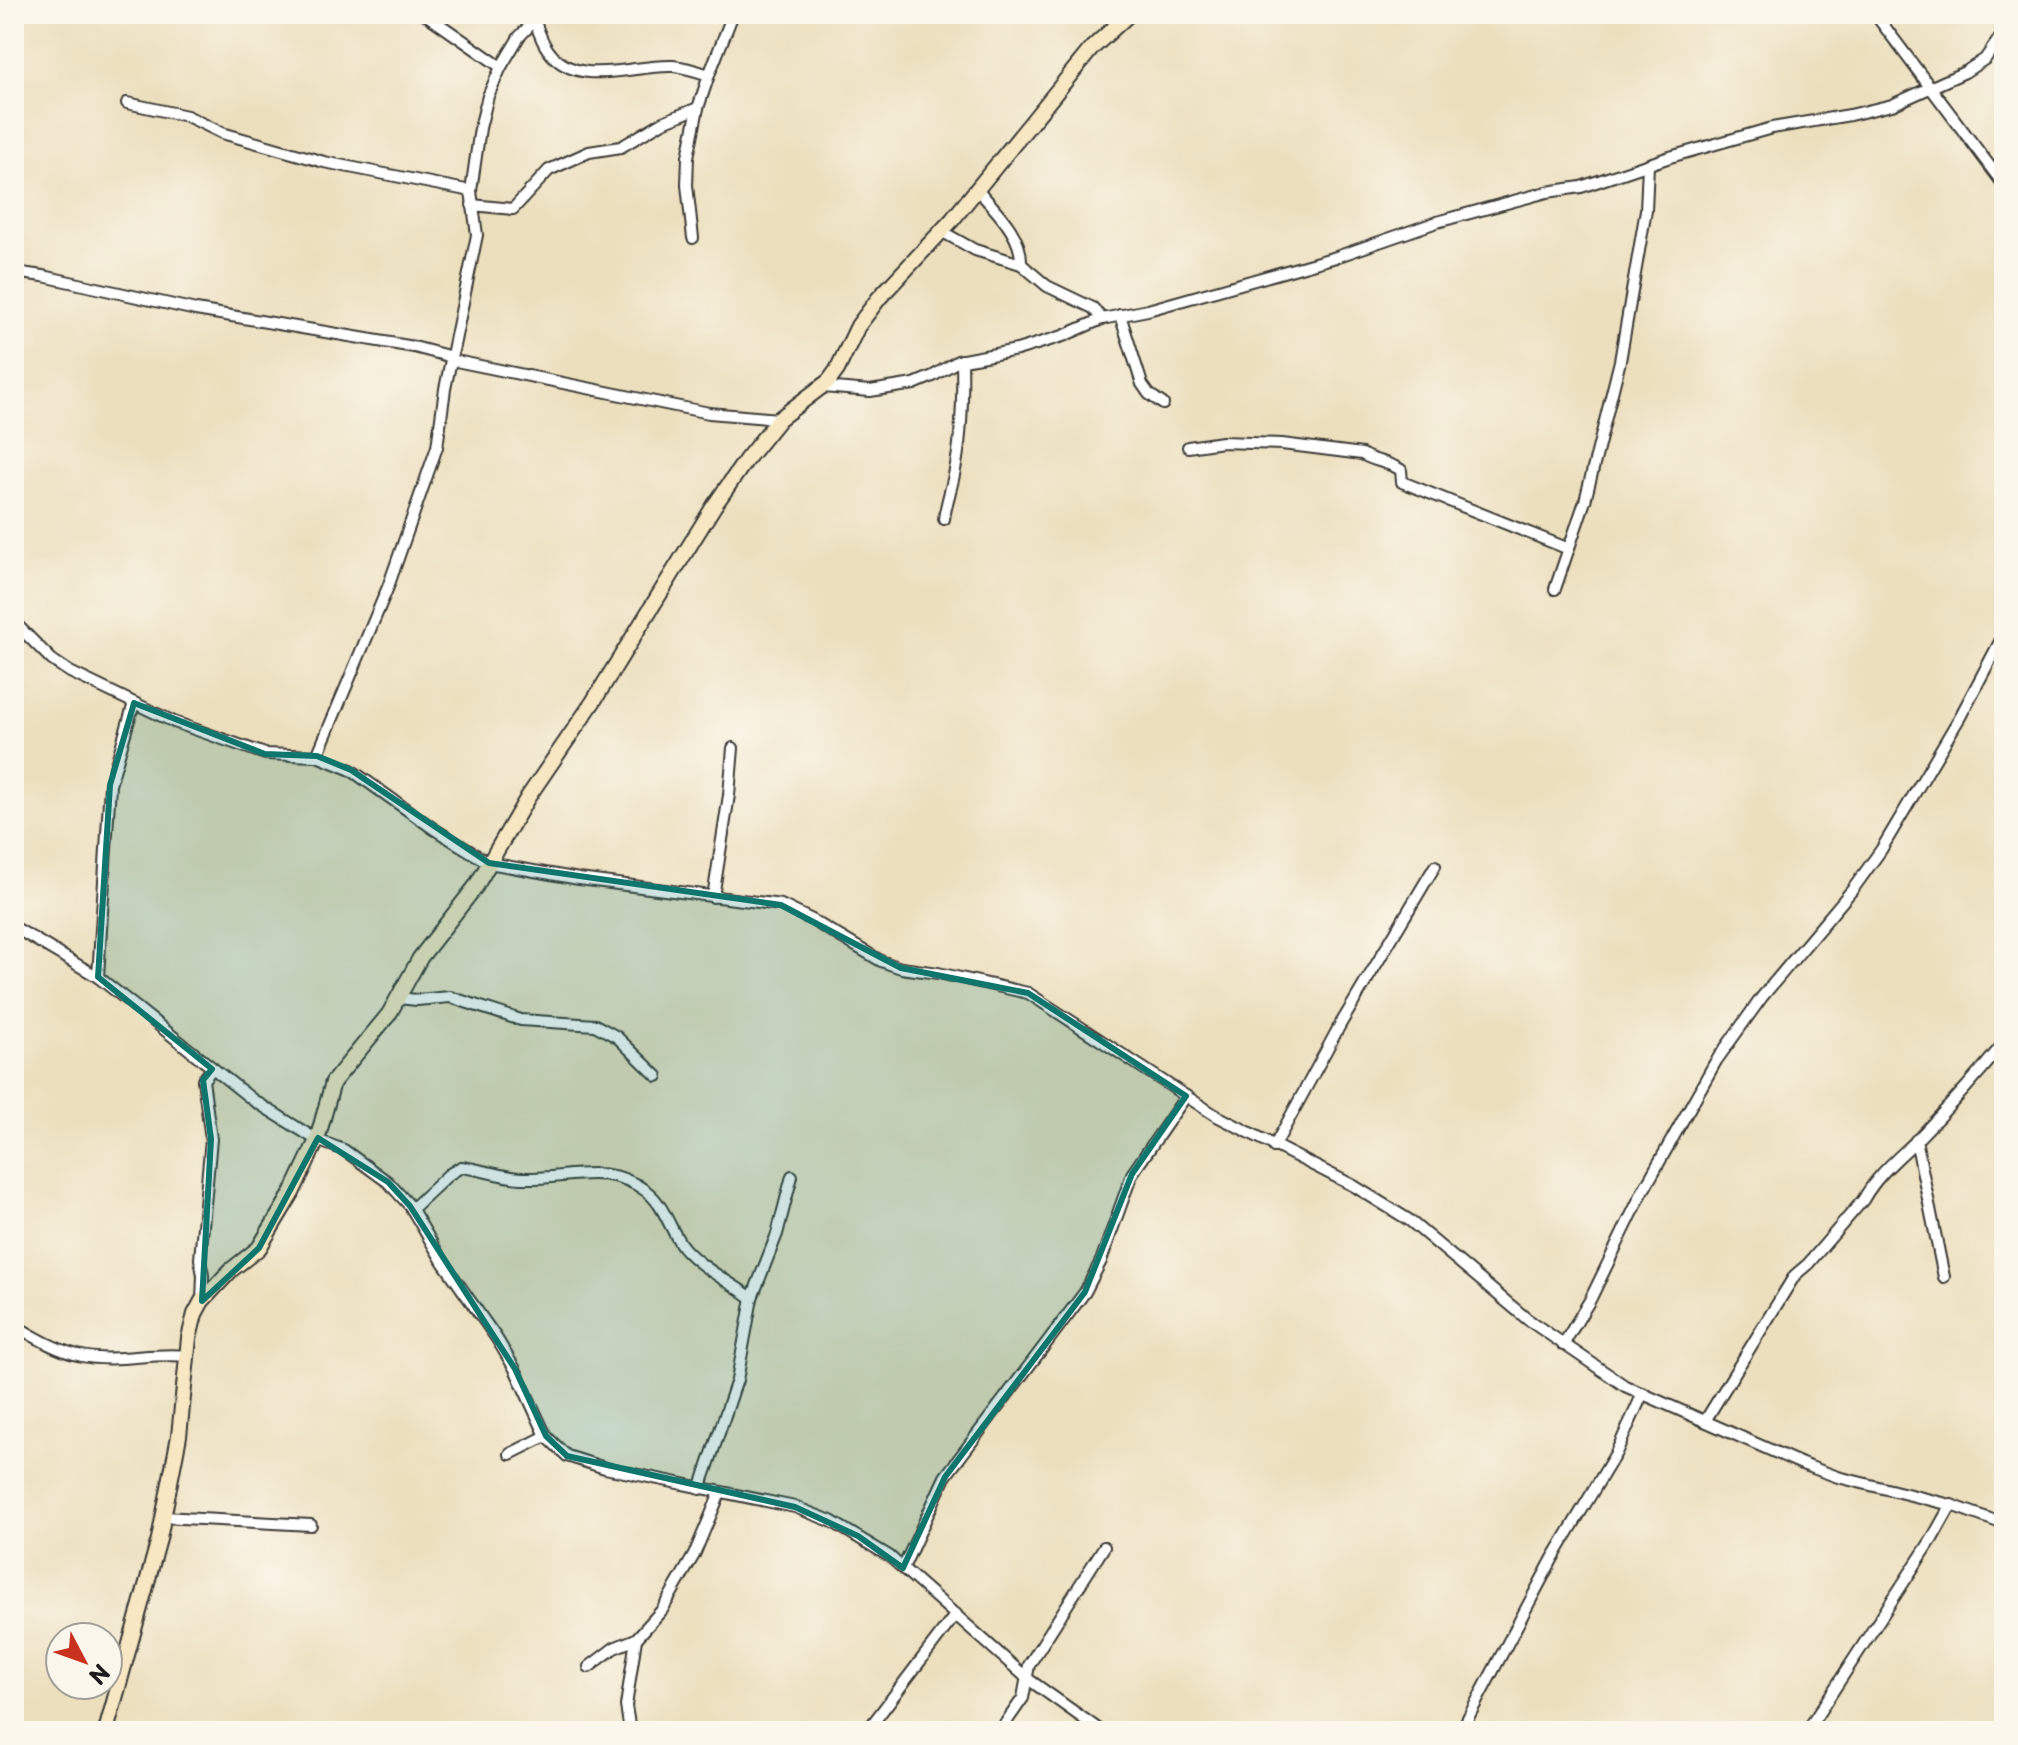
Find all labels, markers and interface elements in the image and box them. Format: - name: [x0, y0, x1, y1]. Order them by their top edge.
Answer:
- north arrow: [44, 1621, 124, 1701]
- text: N: [82, 1658, 118, 1693]

